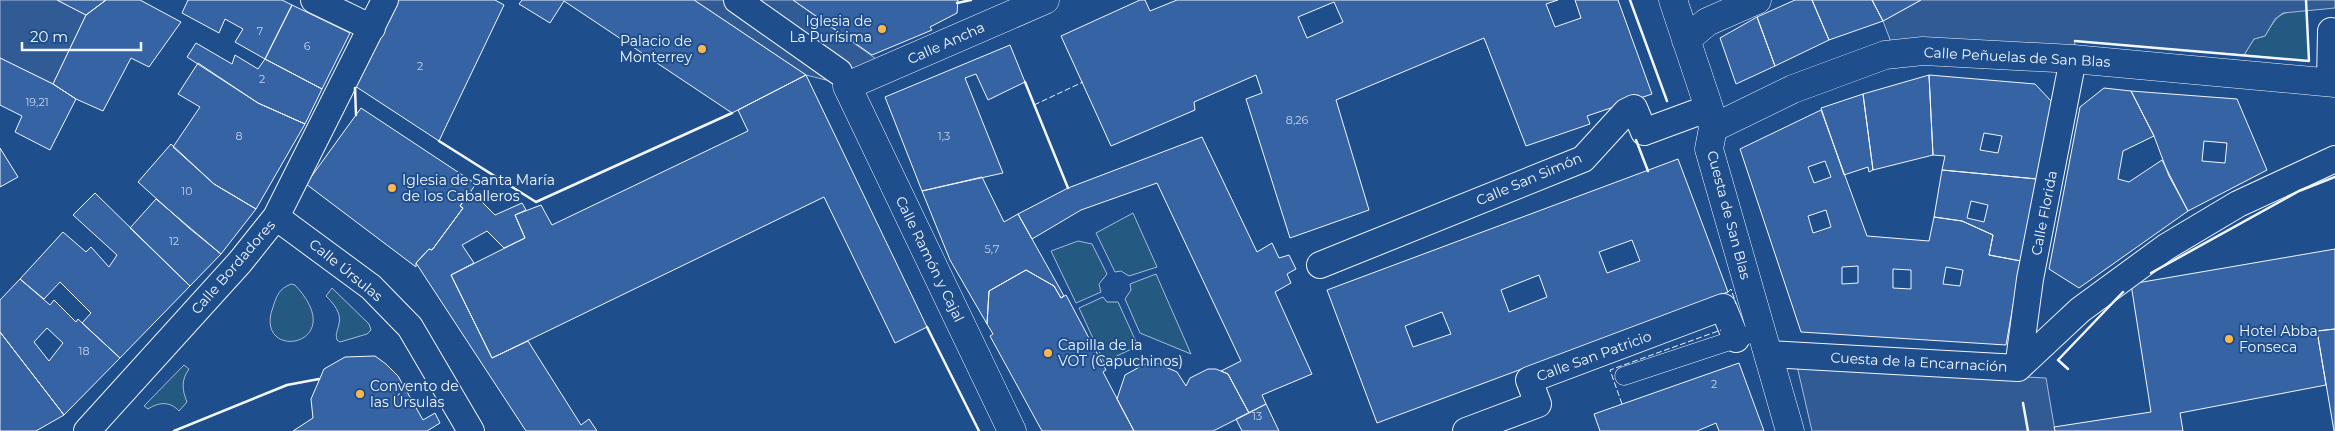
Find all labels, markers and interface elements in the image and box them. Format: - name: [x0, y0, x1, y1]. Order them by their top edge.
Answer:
- place label: Iglesia de La Purísima: [789, 12, 872, 46]
- street label: Calle Ancha: [905, 18, 987, 68]
- scale bar: [22, 20, 141, 52]
- marker: Iglesia de La Purísima: [876, 23, 888, 35]
- house number: 7: [257, 24, 263, 38]
- text: 20 m: [30, 27, 68, 46]
- place label: Palacio de Monterrey: [620, 32, 692, 66]
- house number: 6: [304, 39, 311, 53]
- marker: Palacio de Monterrey: [696, 43, 708, 55]
- street label: Calle Peñuelas de San Blas: [1923, 43, 2111, 71]
- house number: 2: [417, 59, 423, 73]
- house number: 2: [259, 72, 265, 86]
- house number: 19,21: [25, 95, 49, 109]
- house number: 8,26: [1286, 113, 1309, 127]
- house number: 8: [235, 129, 243, 143]
- house number: 1,3: [938, 129, 950, 143]
- street label: Calle San Simón: [1473, 149, 1585, 209]
- street label: Cuesta de San Blas: [1703, 149, 1755, 282]
- street label: Calle Florida: [2027, 169, 2061, 257]
- place label: Iglesia de Santa María de los Caballeros: [402, 171, 555, 205]
- marker: Iglesia de Santa María de los Caballeros: [386, 182, 398, 194]
- house number: 10: [181, 184, 193, 198]
- street label: Calle Ramón y Cajal: [892, 193, 968, 325]
- street label: Calle Bordadores: [187, 216, 279, 318]
- house number: 12: [169, 234, 179, 248]
- street label: Calle Úrsulas: [306, 235, 387, 305]
- house number: 5,7: [985, 242, 999, 256]
- place label: Hotel Abba Fonseca: [2239, 322, 2318, 356]
- street label: Calle San Patricio: [1534, 327, 1654, 385]
- marker: Hotel Abba Fonseca: [2223, 333, 2235, 345]
- place label: Capilla de la VOT (Capuchinos): [1058, 336, 1183, 370]
- house number: 18: [79, 344, 90, 358]
- marker: Capilla de la VOT (Capuchinos): [1042, 347, 1054, 359]
- street label: Cuesta de la Encarnación: [1830, 348, 2008, 376]
- place label: Convento de las Úrsulas: [370, 377, 459, 411]
- house number: 2: [1711, 377, 1717, 391]
- marker: Convento de las Úrsulas: [354, 388, 366, 400]
- house number: 13: [1252, 409, 1262, 423]

